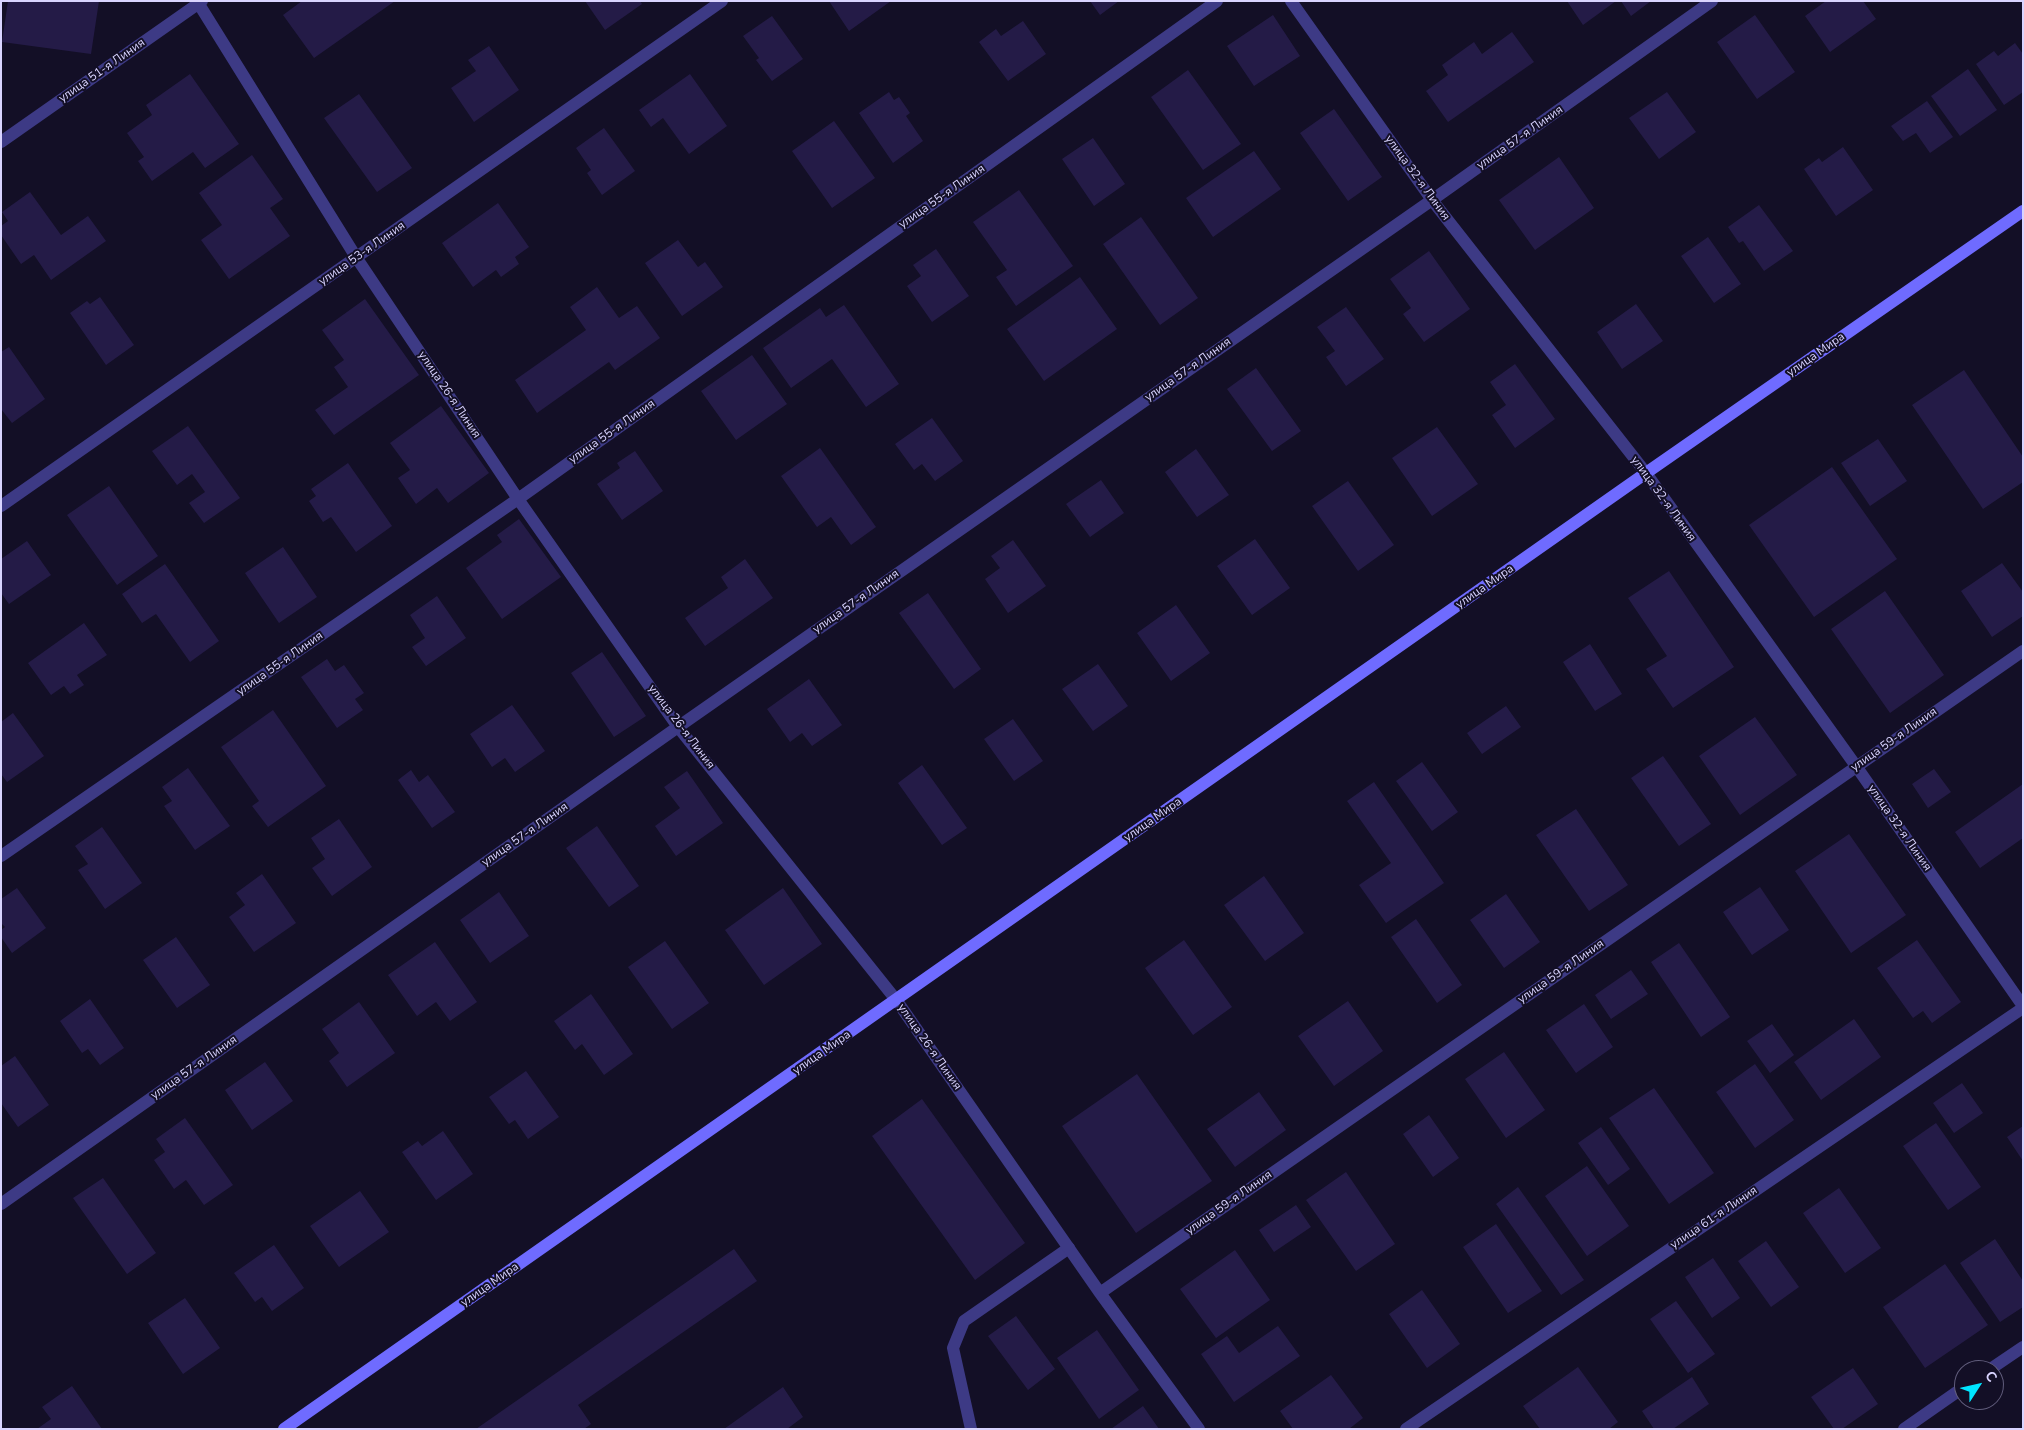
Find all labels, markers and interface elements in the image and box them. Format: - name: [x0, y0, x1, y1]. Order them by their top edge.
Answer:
- street label: улица 51-я Линия: [56, 36, 148, 106]
- street label: улица 57-я Линия: [1474, 103, 1566, 173]
- street label: улица 32-я Линия: [1381, 133, 1453, 223]
- street label: улица 55-я Линия: [896, 162, 988, 232]
- street label: улица 53-я Линия: [316, 219, 408, 289]
- street label: улица Мира: [1784, 330, 1848, 380]
- street label: улица 57-я Линия: [1142, 335, 1234, 405]
- street label: улица 26-я Линия: [415, 349, 483, 441]
- street label: улица 55-я Линия: [566, 397, 658, 467]
- street label: улица 32-я Линия: [1627, 454, 1699, 544]
- street label: улица Мира: [1453, 562, 1517, 612]
- street label: улица 57-я Линия: [810, 567, 902, 637]
- street label: улица 55-я Линия: [234, 629, 326, 699]
- street label: улица 26-я Линия: [645, 682, 717, 772]
- street label: улица 59-я Линия: [1848, 705, 1940, 775]
- street label: улица 32-я Линия: [1864, 782, 1934, 874]
- street label: улица Мира: [1121, 795, 1185, 845]
- street label: улица 57-я Линия: [479, 800, 571, 870]
- street label: улица 59-я Линия: [1515, 937, 1607, 1007]
- street label: улица 26-я Линия: [894, 1001, 964, 1093]
- street label: улица Мира: [790, 1028, 854, 1078]
- street label: улица 57-я Линия: [148, 1033, 240, 1103]
- street label: улица 59-я Линия: [1183, 1168, 1275, 1238]
- street label: улица 61-я Линия: [1668, 1184, 1760, 1252]
- street label: улица Мира: [458, 1260, 522, 1310]
- north arrow: [1954, 1360, 2004, 1410]
- text: С: [1980, 1367, 2001, 1386]

